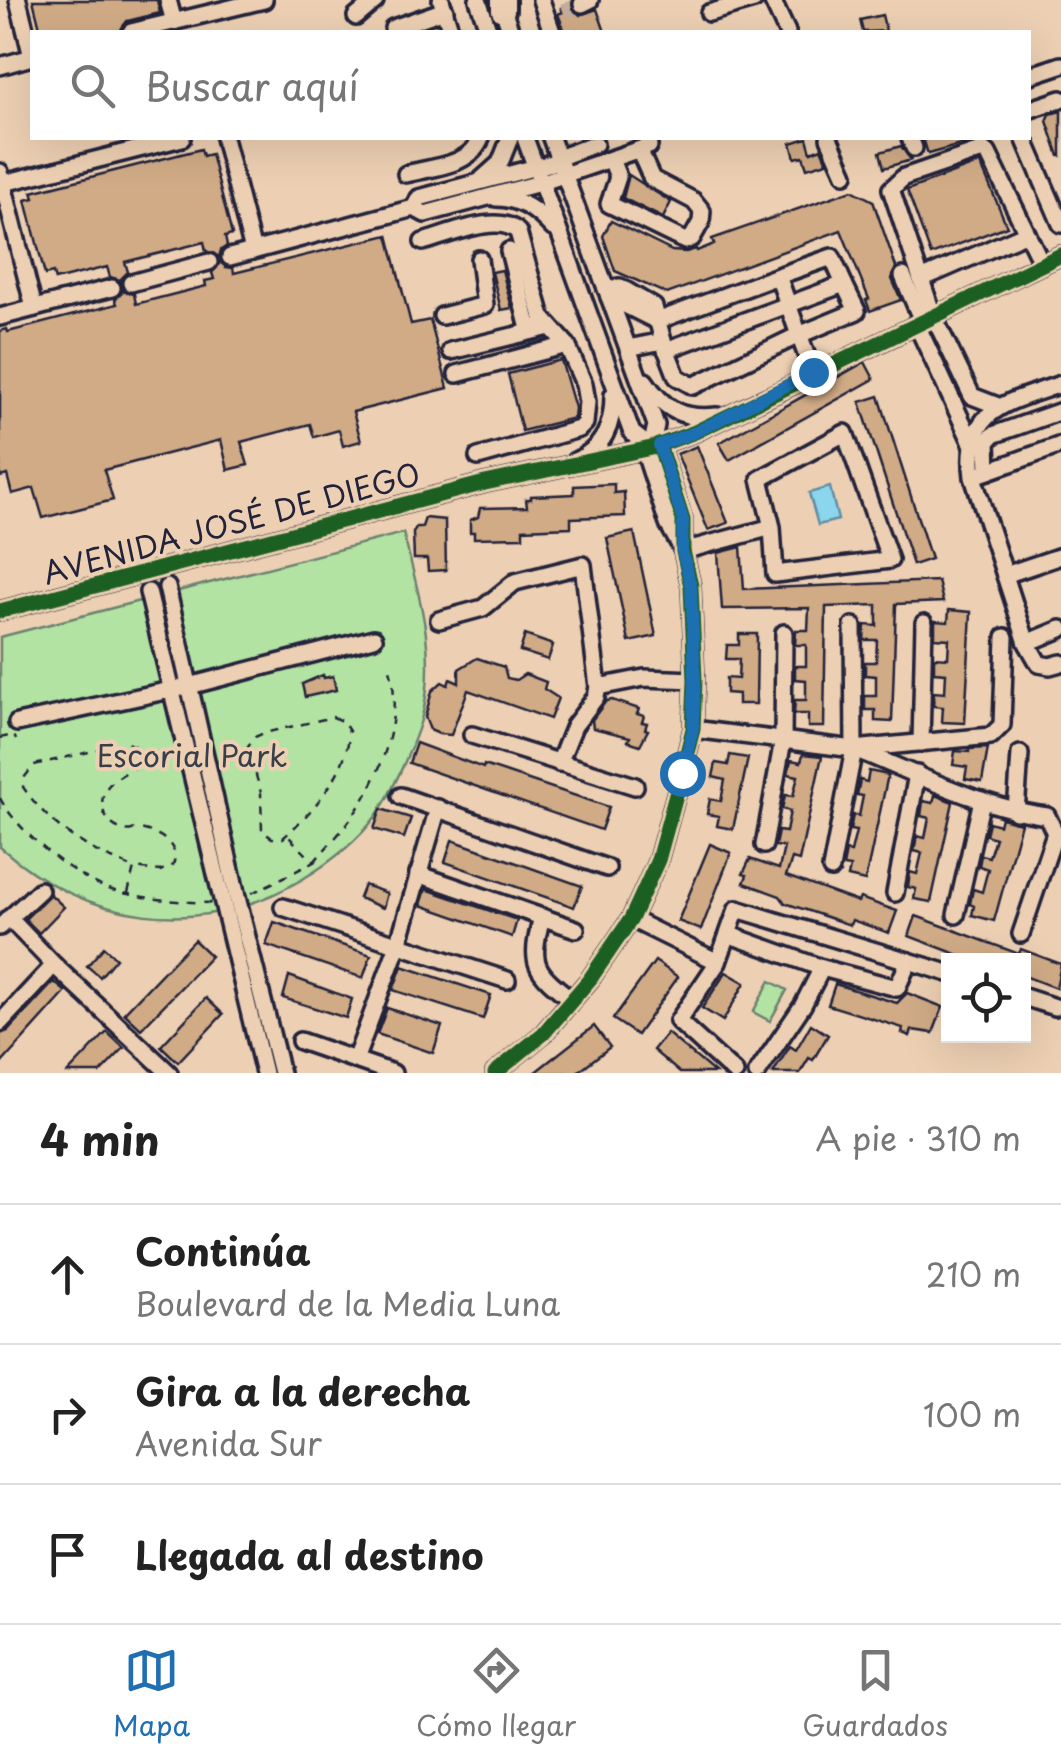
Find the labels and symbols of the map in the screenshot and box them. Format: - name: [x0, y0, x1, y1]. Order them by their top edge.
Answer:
- route end: [791, 350, 837, 396]
- street label: AVENIDA JOSÉ DE DIEGO: [37, 450, 425, 594]
- park label: Escorial Park: [97, 732, 287, 777]
- route start: [660, 751, 706, 797]

